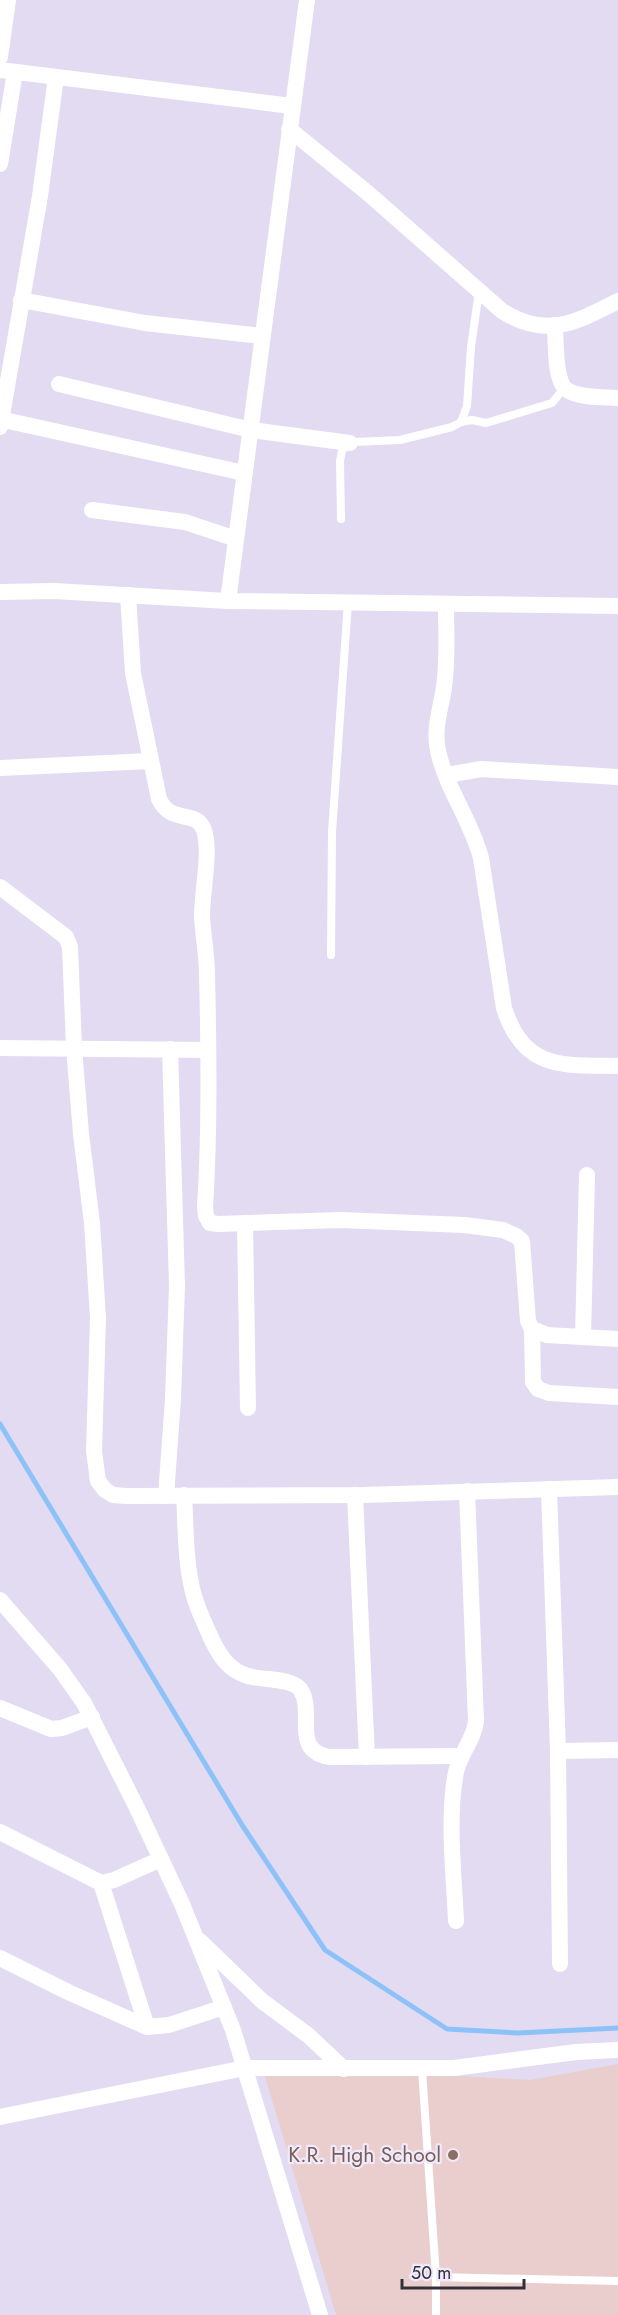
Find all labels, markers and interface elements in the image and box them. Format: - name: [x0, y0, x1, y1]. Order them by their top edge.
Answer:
- place label: K.R. High School: [288, 2140, 441, 2170]
- marker: K.R. High School: [446, 2148, 460, 2162]
- scale bar: [402, 2252, 524, 2290]
- text: 50 m: [411, 2260, 451, 2286]

